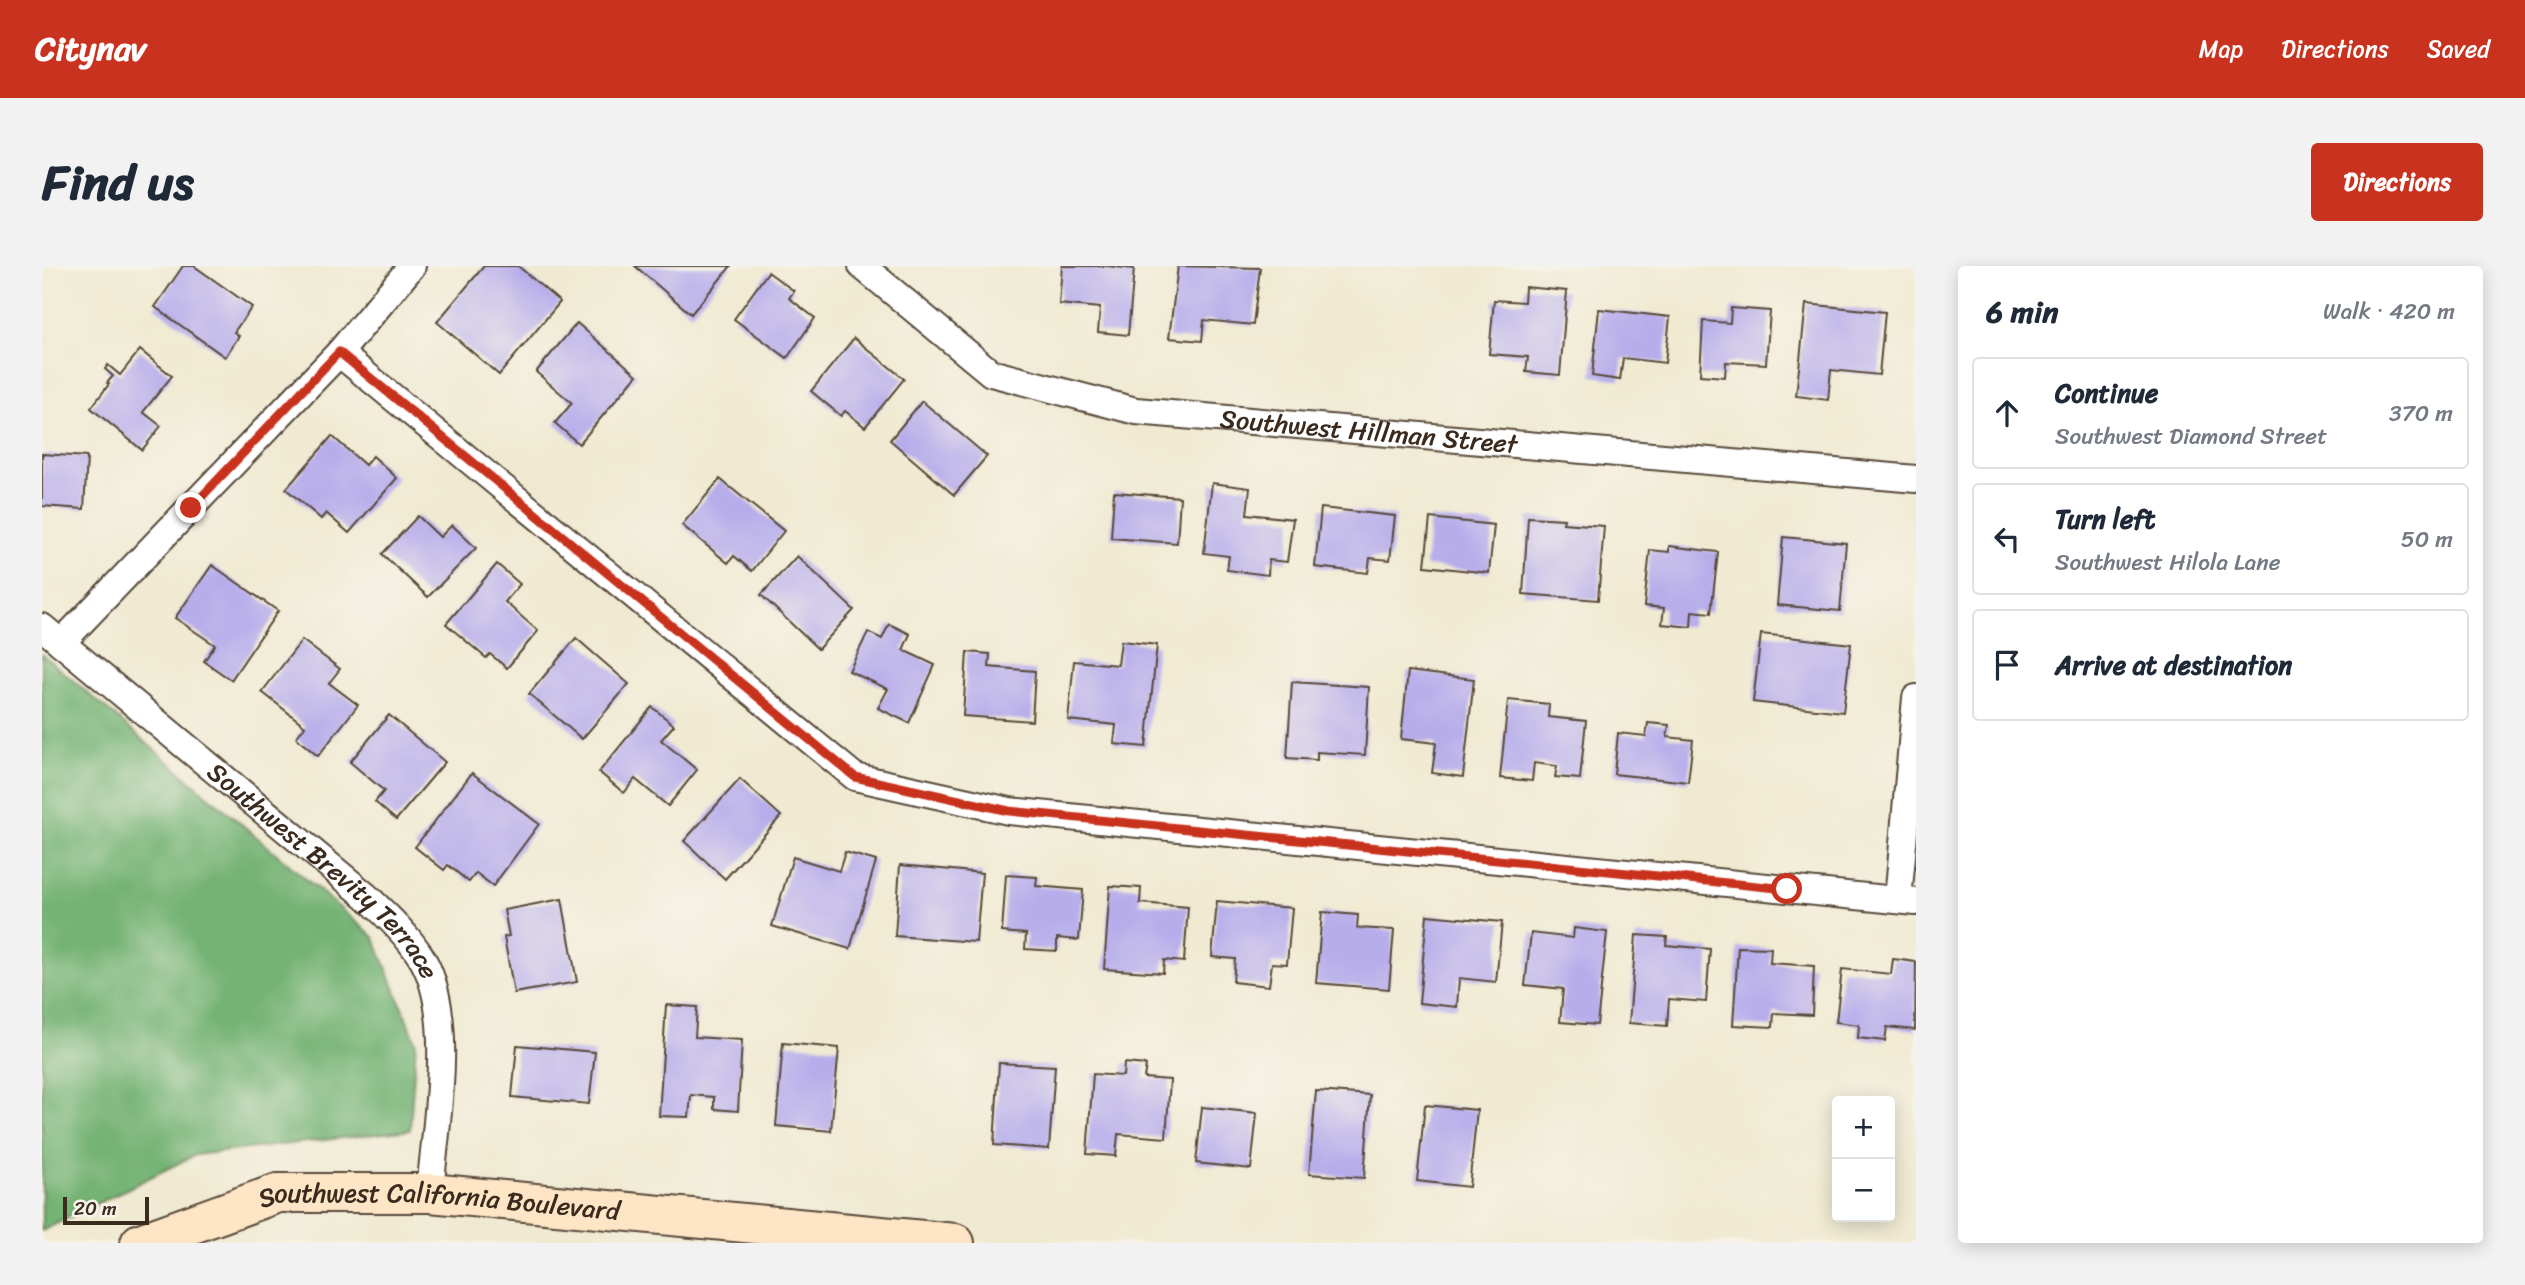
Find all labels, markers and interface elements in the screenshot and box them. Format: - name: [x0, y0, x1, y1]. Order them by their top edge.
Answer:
- text: Citynav: [35, 20, 146, 78]
- text: Map: [2199, 28, 2243, 70]
- text: Directions: [2281, 28, 2389, 70]
- text: Saved: [2427, 28, 2490, 70]
- text: Find us: [42, 139, 194, 226]
- button: Directions: [2311, 143, 2483, 221]
- text: 6 min: [1986, 285, 2058, 339]
- text: Walk · 420 m: [2323, 291, 2455, 332]
- text: Continue: [2055, 370, 2158, 416]
- text: 370 m: [2389, 393, 2453, 434]
- icon: ahead: [1988, 394, 2026, 432]
- street label: Southwest Hillman Street: [1218, 395, 1521, 467]
- text: Southwest Diamond Street: [2055, 416, 2327, 457]
- route end: [175, 492, 206, 523]
- text: Turn left: [2055, 496, 2155, 542]
- text: 50 m: [2401, 519, 2453, 560]
- icon: left: [1988, 520, 2026, 558]
- text: Southwest Hilola Lane: [2055, 542, 2281, 583]
- text: Arrive at destination: [2055, 642, 2292, 688]
- icon: arrive: [1988, 646, 2026, 684]
- street label: Southwest Brevity Terrace: [197, 750, 452, 986]
- route start: [1771, 873, 1802, 904]
- map controls: [1832, 1096, 1895, 1222]
- button: +: [1832, 1096, 1895, 1159]
- button: −: [1832, 1159, 1895, 1222]
- street label: Southwest California Boulevard: [251, 1170, 624, 1234]
- text: 20 m: [74, 1192, 117, 1225]
- scale bar: [63, 1194, 149, 1226]

